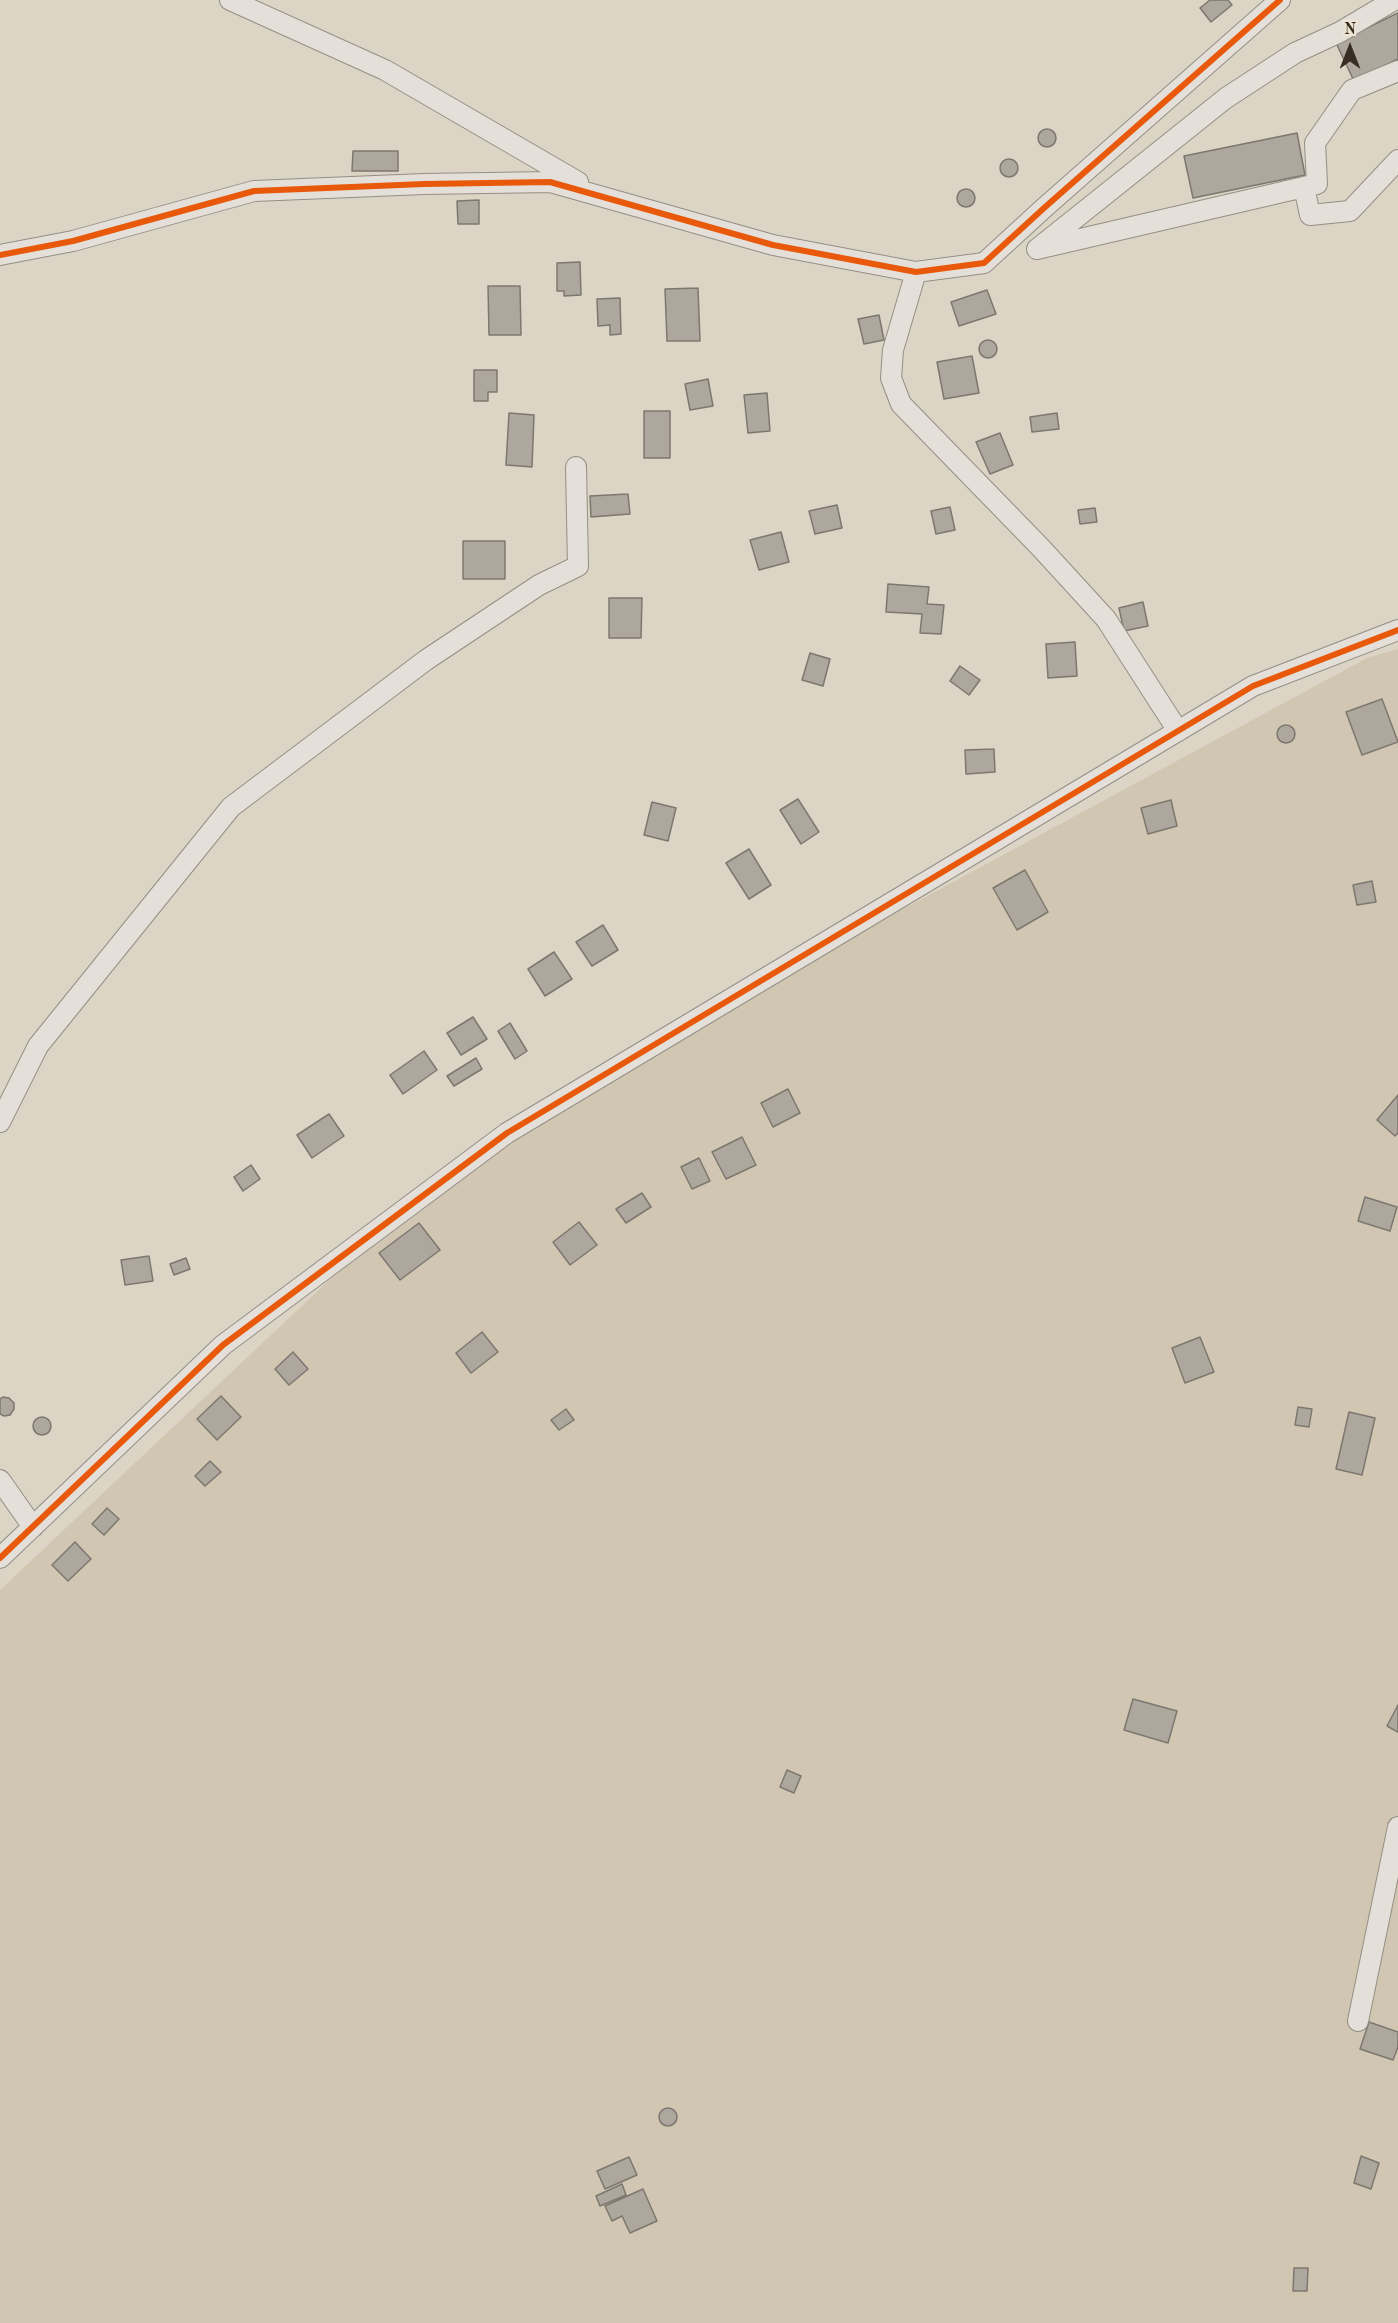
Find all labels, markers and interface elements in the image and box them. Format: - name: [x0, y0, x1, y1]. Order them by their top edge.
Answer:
- north arrow: [1320, 18, 1380, 78]
- text: N: [1344, 22, 1356, 38]

